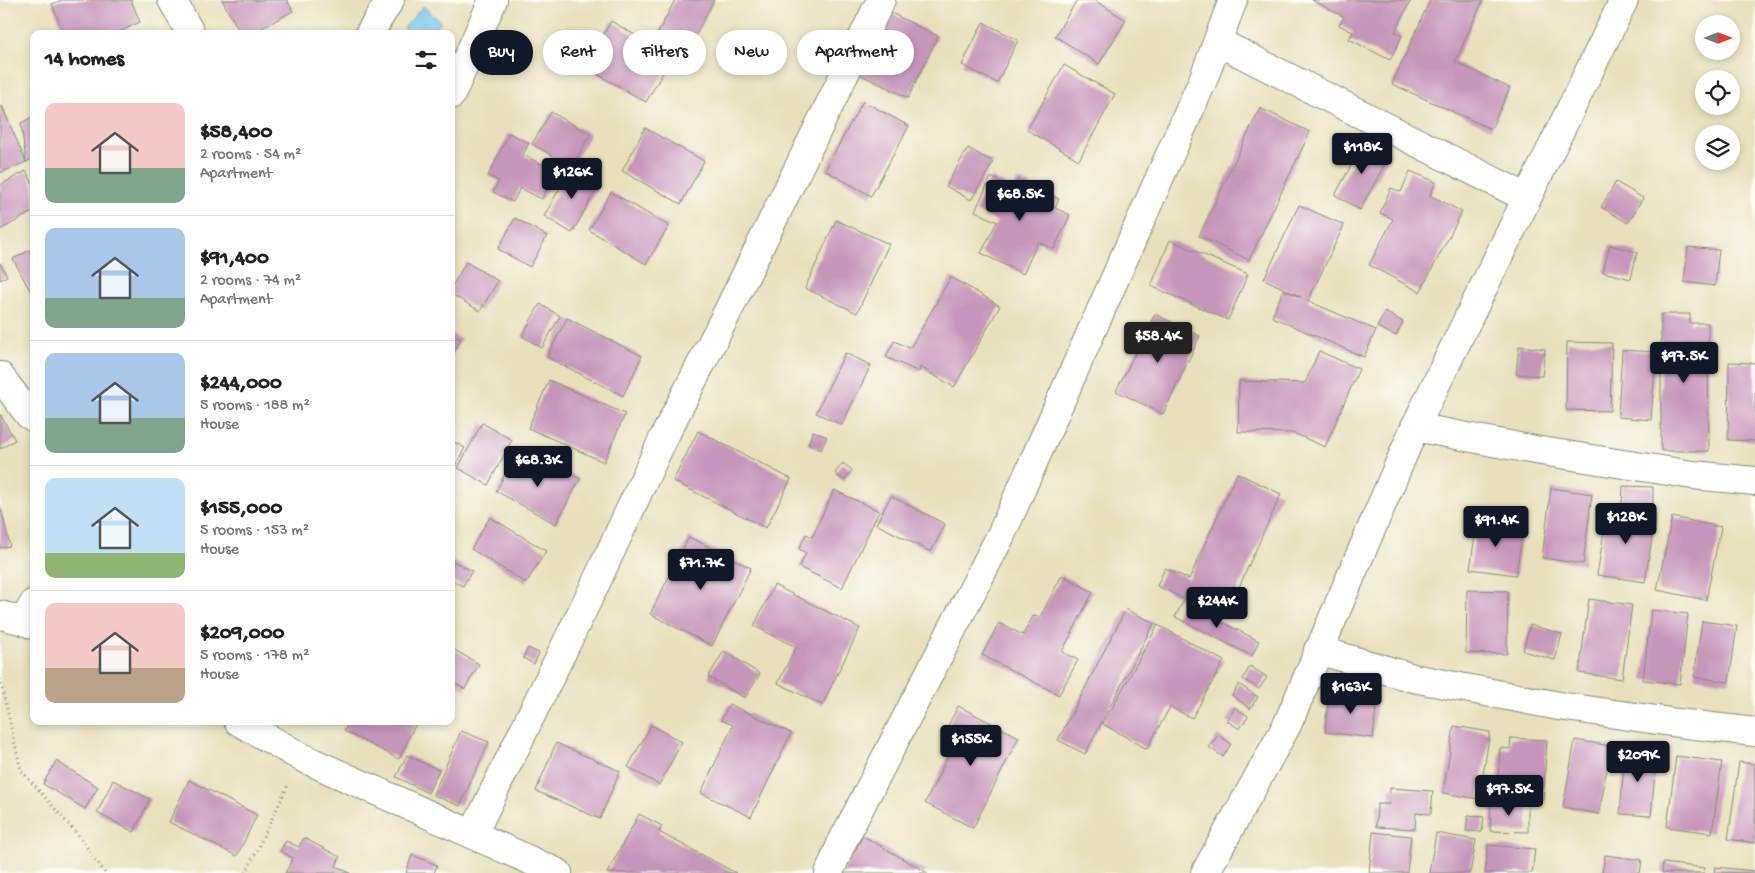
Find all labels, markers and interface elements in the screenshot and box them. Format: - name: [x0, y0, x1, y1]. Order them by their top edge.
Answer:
- north arrow: [1695, 15, 1740, 60]
- map controls: [1695, 15, 1740, 170]
- chip: Buy: [470, 30, 533, 75]
- chip: Rent: [543, 30, 613, 75]
- chip: Filters: [623, 30, 706, 75]
- chip: New: [716, 30, 787, 75]
- chip: Apartment: [797, 30, 914, 75]
- icon: filters: [412, 46, 440, 74]
- text: 14 homes: [45, 48, 124, 73]
- button: locate: [1695, 70, 1740, 115]
- text: $58,400: [200, 121, 272, 146]
- icon: home: [85, 123, 145, 183]
- button: layers: [1695, 125, 1740, 170]
- pin: $118K: [1327, 132, 1397, 175]
- text: $118K: [1343, 139, 1381, 158]
- text: 2 rooms · 54 m²: [200, 146, 301, 165]
- pin: $126K: [537, 158, 607, 200]
- text: $126K: [553, 164, 591, 183]
- text: Apartment: [200, 165, 272, 184]
- pin: $68.5K: [979, 180, 1061, 222]
- text: $68.5K: [997, 186, 1043, 205]
- text: $91,400: [200, 247, 269, 272]
- icon: home: [85, 248, 145, 308]
- text: 2 rooms · 74 m²: [200, 272, 301, 291]
- text: Apartment: [200, 291, 272, 310]
- pin: $58.4K: [1117, 322, 1199, 364]
- text: $58.4K: [1135, 328, 1181, 347]
- pin: $97.5K: [1643, 342, 1725, 384]
- text: $97.5K: [1661, 348, 1707, 367]
- text: $244,000: [200, 372, 282, 397]
- icon: home: [85, 373, 145, 433]
- text: 5 rooms · 188 m²: [200, 397, 310, 416]
- text: House: [200, 416, 239, 435]
- pin: $68.3K: [497, 446, 579, 488]
- text: $68.3K: [515, 452, 561, 471]
- text: $155,000: [200, 497, 282, 522]
- icon: home: [85, 498, 145, 558]
- pin: $128K: [1591, 502, 1661, 545]
- pin: $91.4K: [1455, 506, 1537, 548]
- text: $128K: [1606, 509, 1646, 528]
- text: $91.4K: [1474, 512, 1518, 531]
- text: 5 rooms · 153 m²: [200, 522, 309, 541]
- text: House: [200, 541, 239, 560]
- pin: $71.7K: [660, 548, 742, 591]
- text: $71.7K: [679, 555, 723, 574]
- pin: $244K: [1182, 586, 1252, 629]
- text: $244K: [1198, 593, 1236, 612]
- text: $209,000: [200, 622, 285, 647]
- icon: home: [85, 623, 145, 683]
- text: 5 rooms · 178 m²: [200, 647, 309, 666]
- text: House: [200, 666, 239, 685]
- pin: $163K: [1316, 672, 1386, 715]
- text: $163K: [1332, 679, 1370, 698]
- pin: $155K: [936, 724, 1006, 767]
- text: $155K: [951, 731, 991, 750]
- pin: $209K: [1603, 740, 1673, 783]
- text: $209K: [1618, 747, 1658, 766]
- pin: $97.5K: [1468, 774, 1550, 817]
- text: $97.5K: [1486, 781, 1532, 800]

